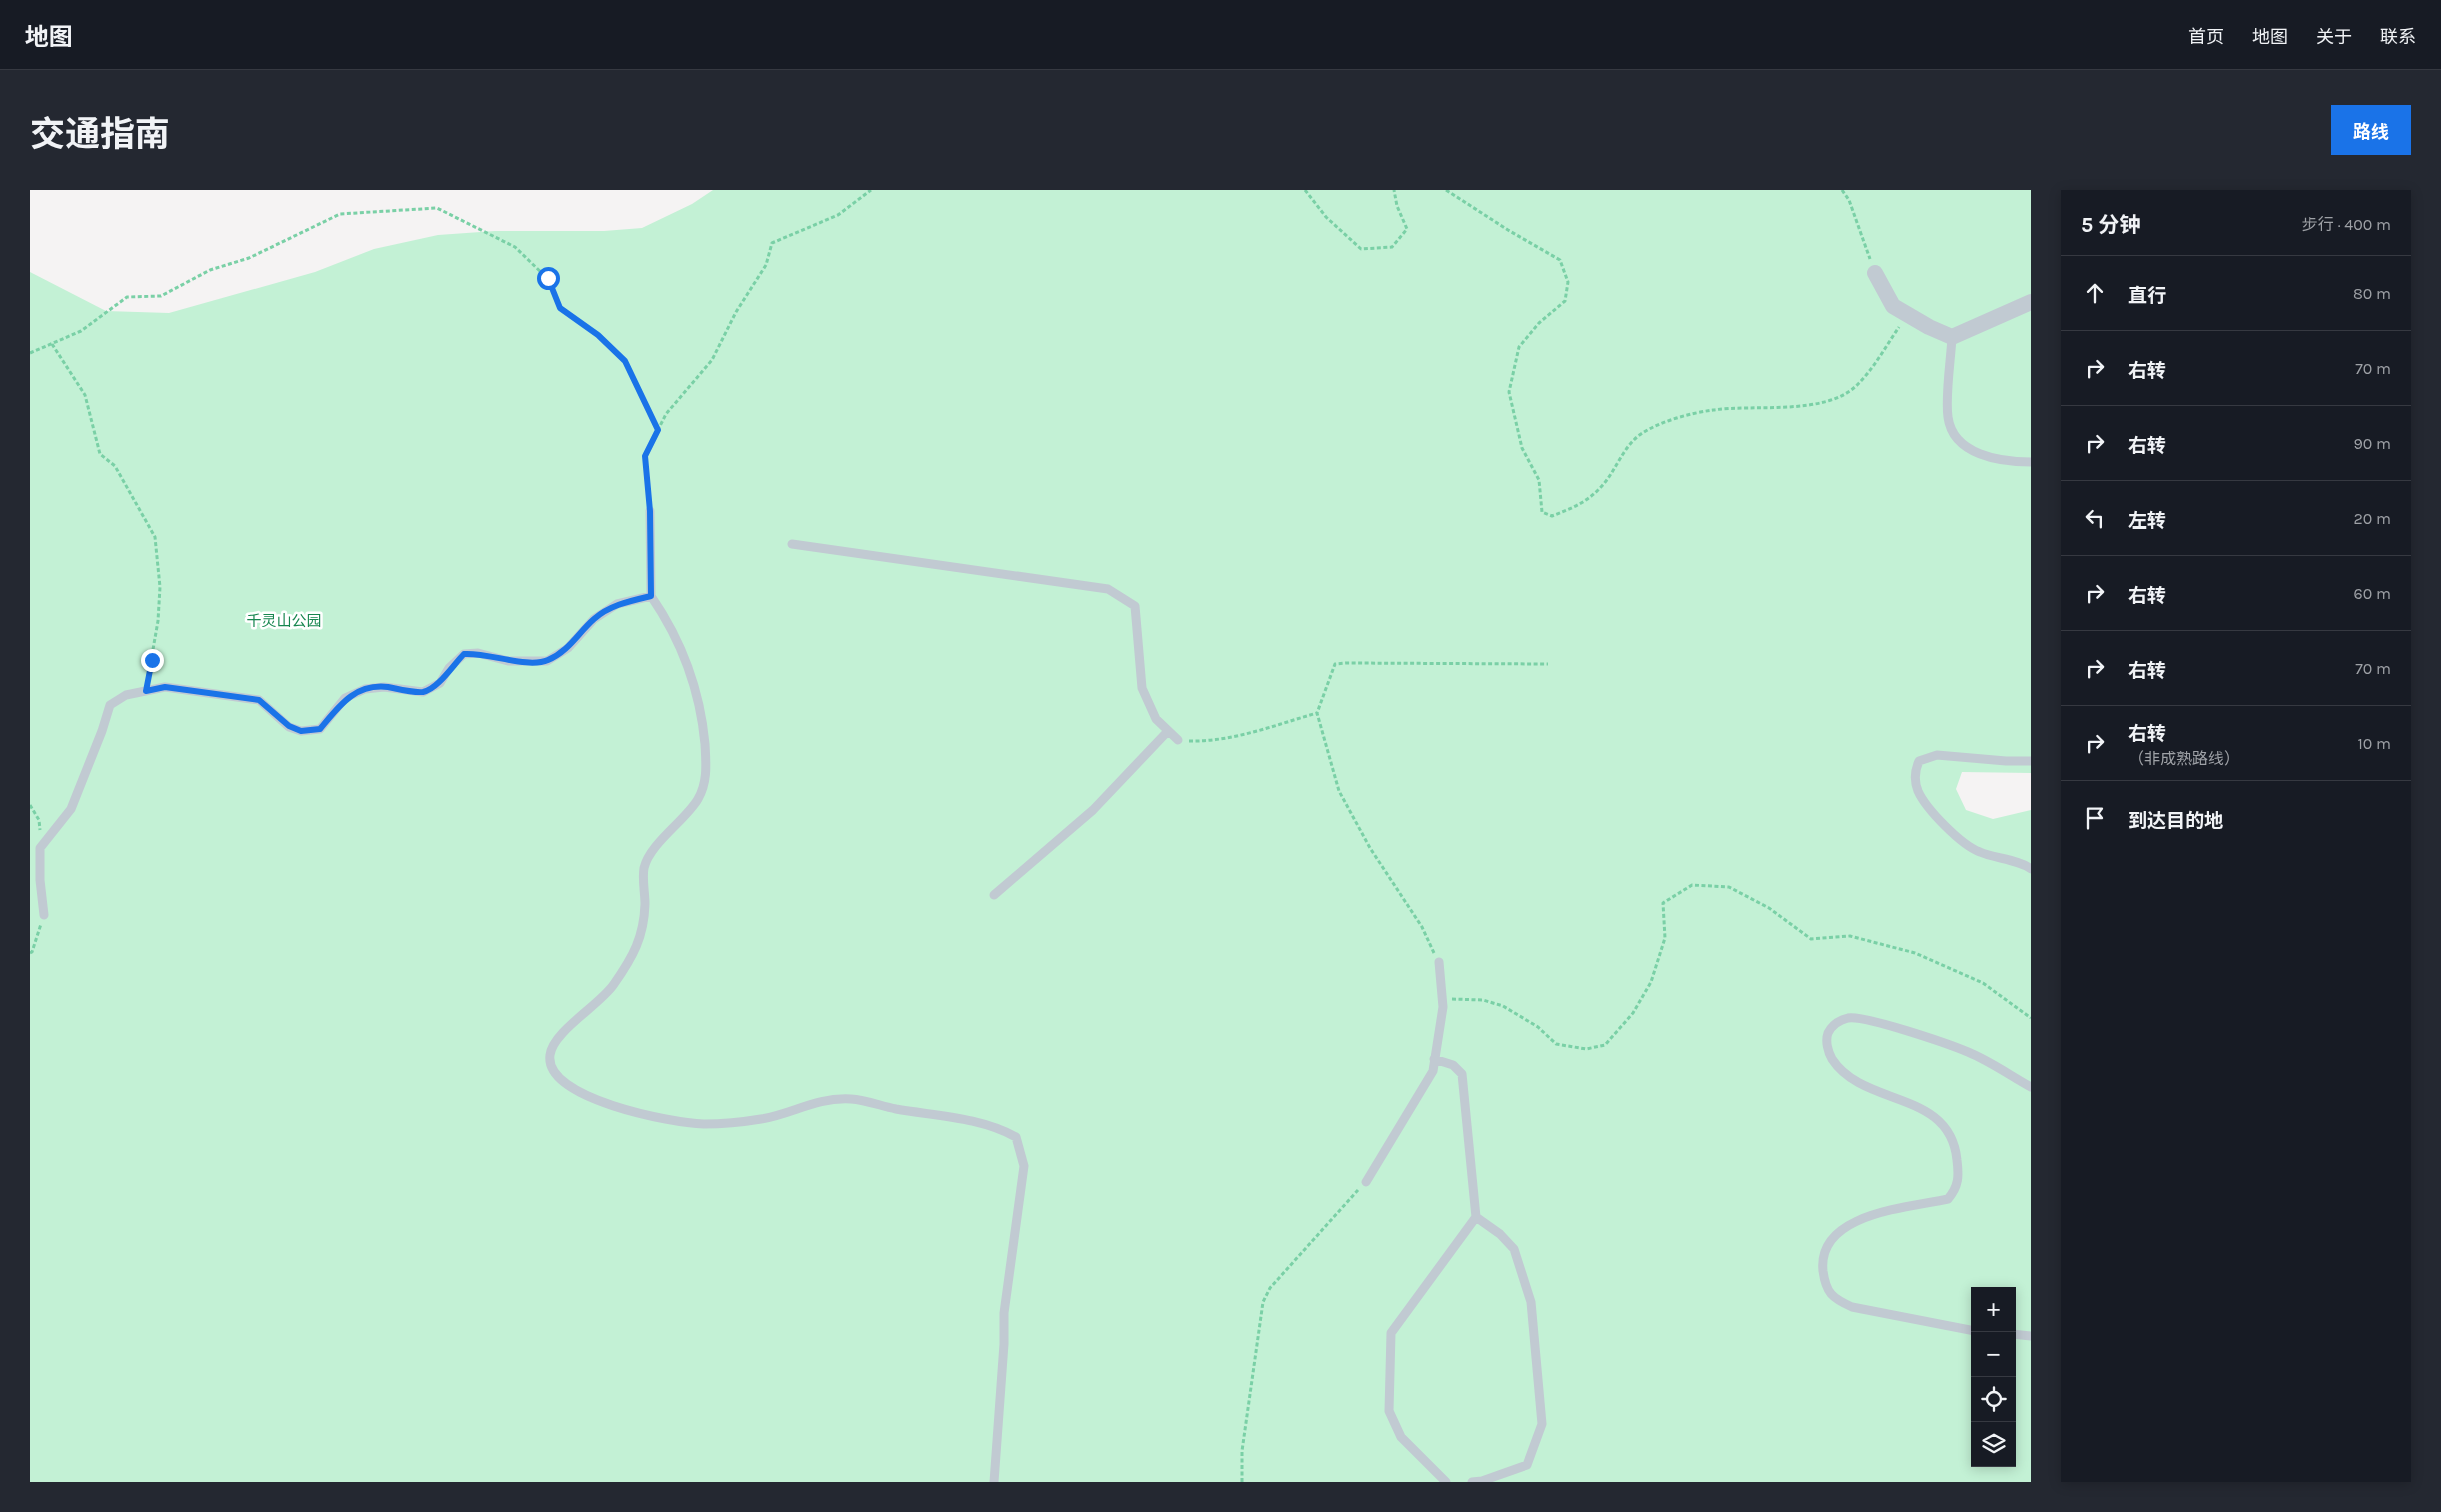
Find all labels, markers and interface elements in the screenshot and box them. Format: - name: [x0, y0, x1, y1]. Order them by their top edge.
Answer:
- text: 地图: [25, 23, 73, 51]
- text: 首页: [2188, 26, 2224, 48]
- text: 地图: [2252, 26, 2288, 48]
- text: 关于: [2316, 26, 2352, 48]
- text: 联系: [2380, 26, 2416, 48]
- button: 路线: [2331, 105, 2411, 155]
- text: 交通指南: [30, 114, 170, 155]
- text: 5 分钟: [2081, 213, 2141, 237]
- text: 步行 · 400 m: [2302, 215, 2391, 234]
- route start: [537, 267, 560, 290]
- icon: ahead: [2081, 279, 2109, 307]
- text: 80 m: [2353, 284, 2391, 303]
- text: 直行: [2128, 285, 2166, 307]
- icon: right: [2081, 354, 2109, 382]
- text: 70 m: [2355, 359, 2391, 378]
- text: 右转: [2128, 360, 2166, 382]
- icon: right: [2081, 429, 2109, 457]
- text: 90 m: [2353, 434, 2391, 453]
- text: 右转: [2128, 435, 2166, 457]
- icon: left: [2081, 504, 2109, 532]
- text: 20 m: [2353, 509, 2391, 528]
- text: 左转: [2128, 510, 2166, 532]
- icon: right: [2081, 579, 2109, 607]
- text: 60 m: [2354, 584, 2391, 603]
- text: 右转: [2128, 585, 2166, 607]
- park label: 千灵山公园: [246, 612, 322, 630]
- route end: [141, 649, 164, 672]
- icon: right: [2081, 654, 2109, 682]
- text: 70 m: [2355, 659, 2391, 678]
- text: 右转: [2128, 660, 2166, 682]
- text: 右转: [2128, 723, 2166, 745]
- icon: right: [2081, 729, 2109, 757]
- text: 10 m: [2357, 734, 2391, 753]
- text: （非成熟路线）: [2128, 749, 2240, 768]
- icon: arrive: [2081, 804, 2109, 832]
- text: 到达目的地: [2128, 810, 2223, 832]
- map controls: [1971, 1287, 2016, 1467]
- button: +: [1971, 1287, 2016, 1332]
- button: −: [1971, 1332, 2016, 1377]
- button: locate: [1971, 1377, 2016, 1422]
- button: layers: [1971, 1422, 2016, 1467]

